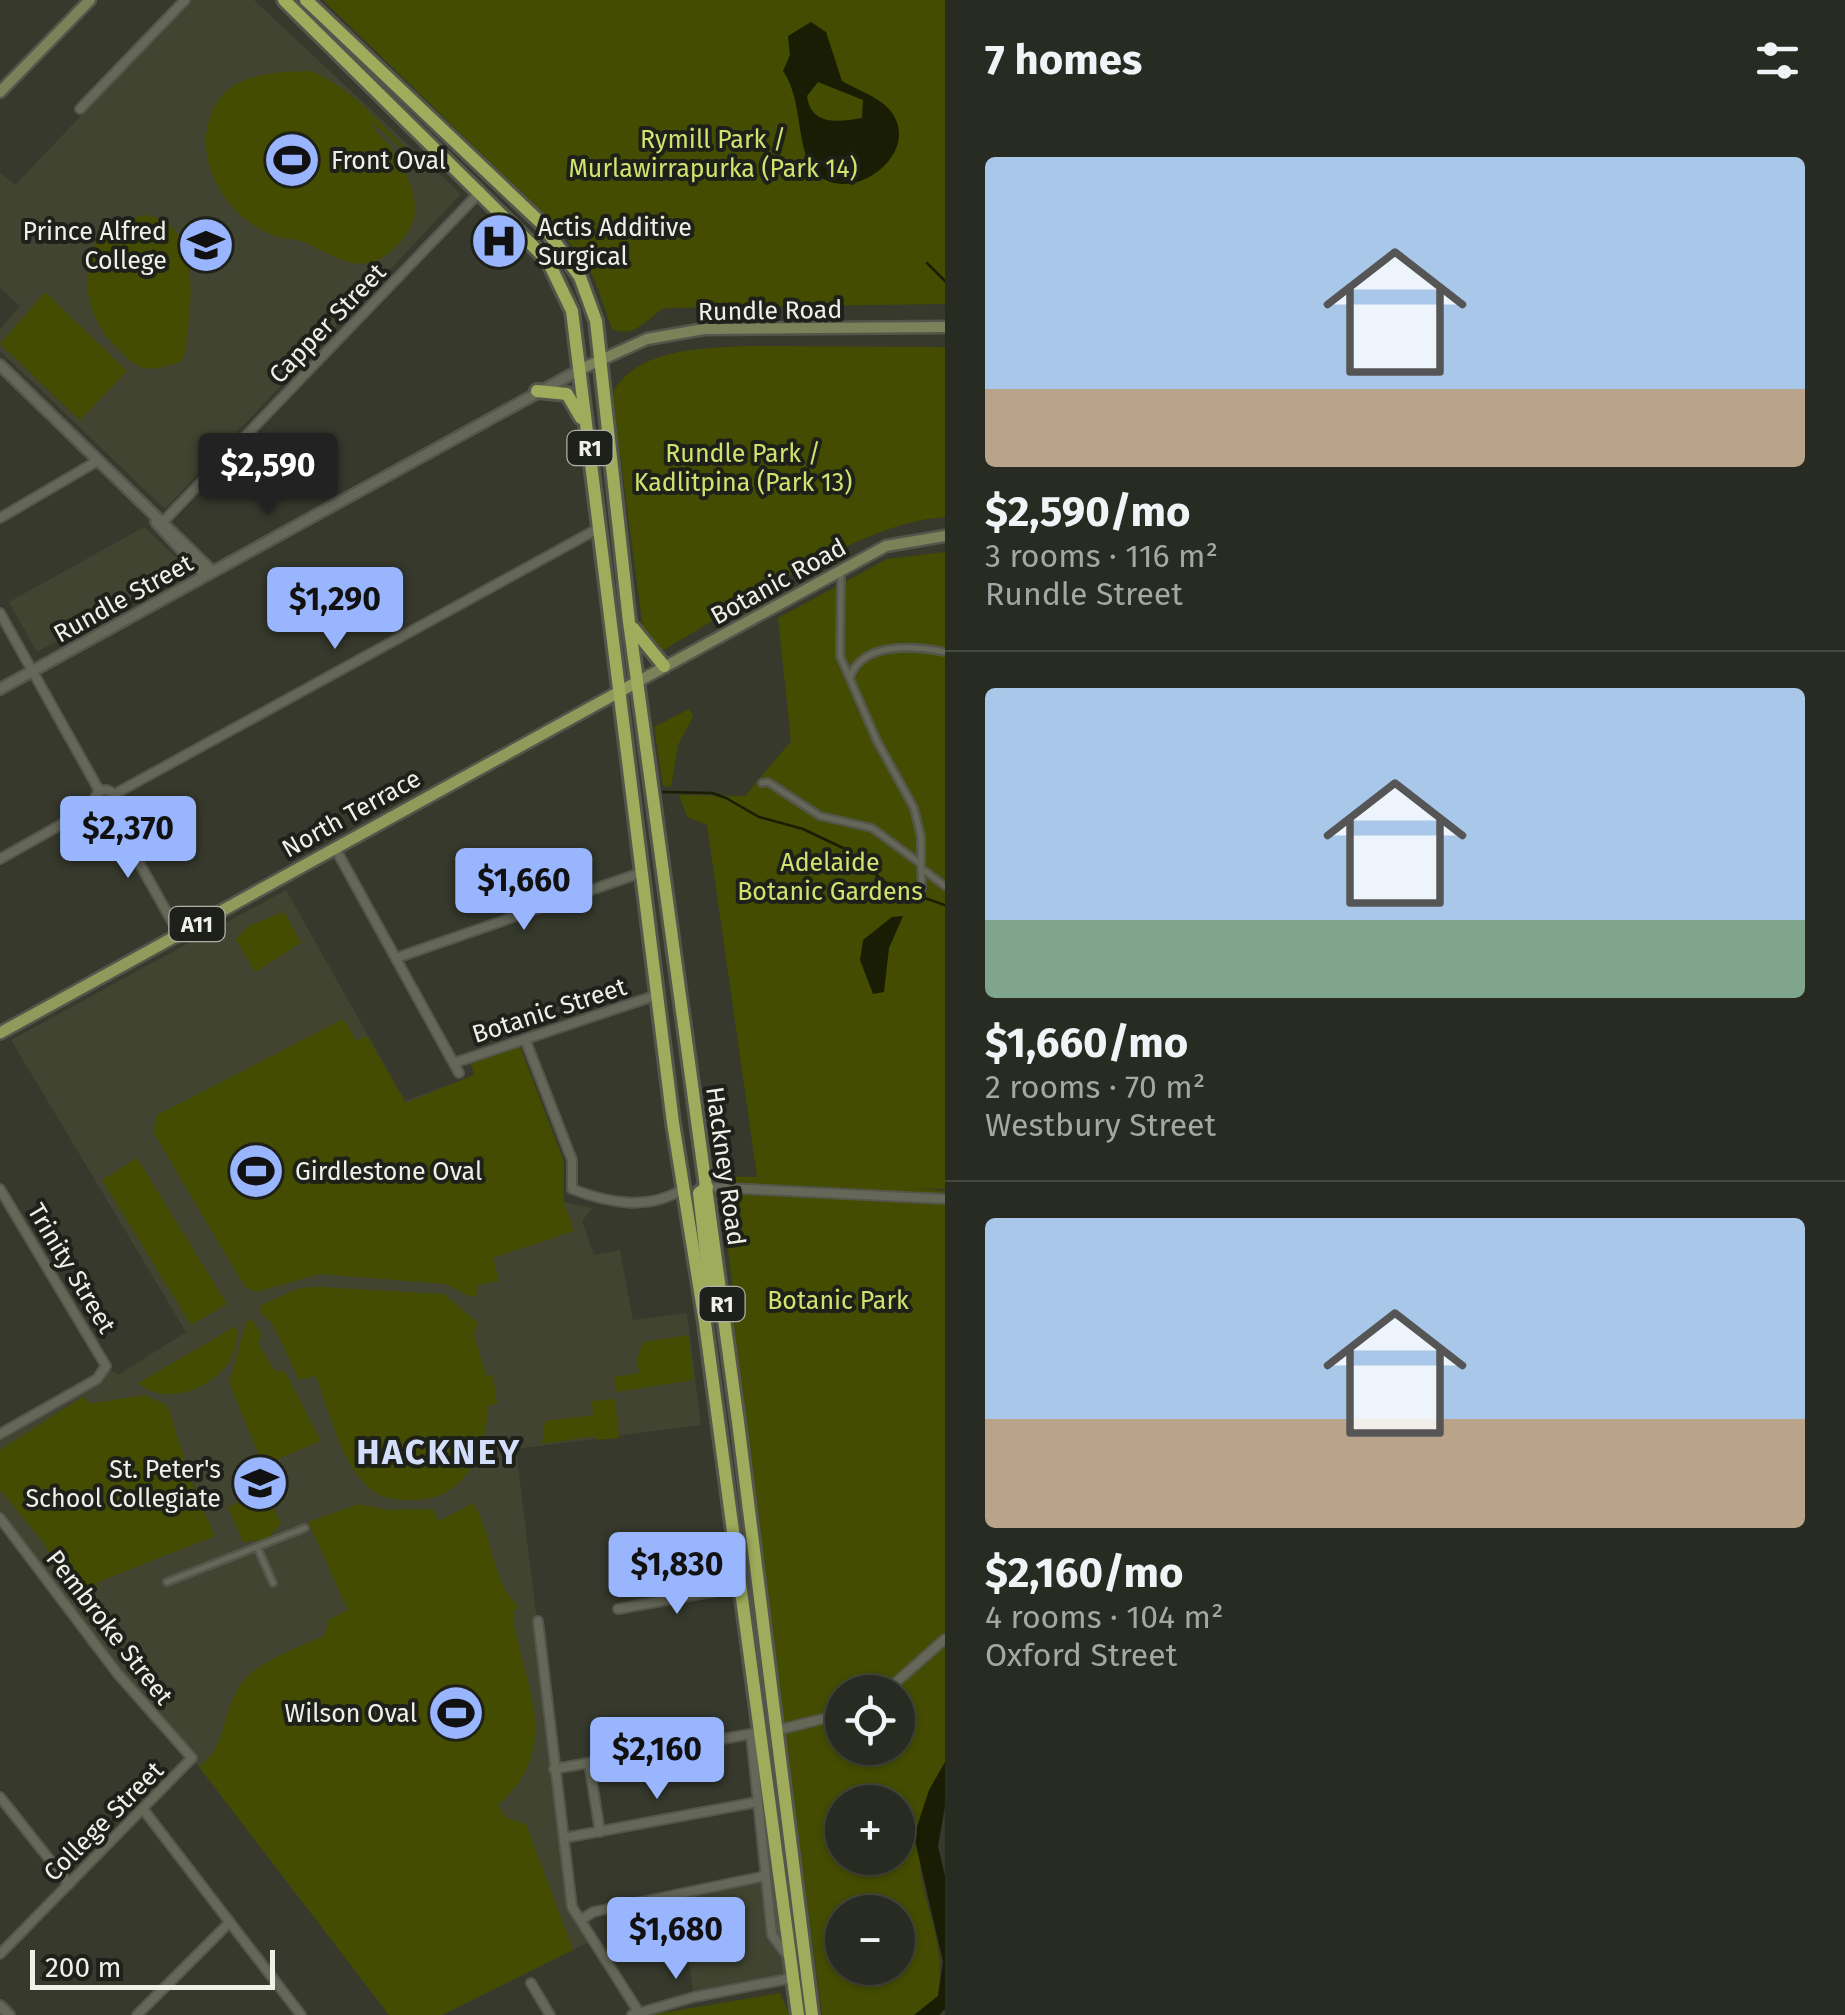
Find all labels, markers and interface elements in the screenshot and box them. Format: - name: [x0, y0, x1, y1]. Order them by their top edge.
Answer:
- icon: filters: [1750, 33, 1805, 88]
- text: 7 homes: [985, 35, 1142, 85]
- park label: Rymill Park / Murlawirrapurka (Park 14): [568, 125, 858, 184]
- sports icon: Front Oval: [262, 130, 322, 190]
- place label: Front Oval: [331, 146, 446, 176]
- hospital icon: Actis Additive Surgical: [469, 211, 529, 271]
- place label: Actis Additive Surgical: [538, 213, 692, 272]
- school or university icon: Prince Alfred College: [176, 215, 236, 275]
- place label: Prince Alfred College: [22, 217, 167, 276]
- icon: home: [1305, 222, 1485, 402]
- street label: Capper Street: [263, 257, 393, 390]
- street label: Rundle Road: [698, 295, 842, 327]
- road number: R1: [568, 431, 612, 465]
- pin: $2,590: [187, 433, 349, 518]
- park label: Rundle Park / Kadlitpina (Park 13): [634, 439, 852, 498]
- text: $2,590: [220, 446, 316, 484]
- text: $2,590/mo: [985, 487, 1190, 537]
- street label: Botanic Road: [706, 532, 851, 631]
- text: 3 rooms · 116 m²: [985, 537, 1218, 575]
- street label: Rundle Street: [49, 548, 199, 649]
- pin: $1,290: [254, 567, 416, 652]
- text: Rundle Street: [985, 575, 1183, 613]
- text: $1,290: [289, 580, 381, 618]
- icon: home: [1305, 753, 1485, 933]
- street label: North Terrace: [277, 763, 426, 864]
- pin: $2,370: [47, 796, 209, 881]
- text: $2,370: [82, 809, 174, 847]
- pin: $1,660: [443, 848, 605, 933]
- park label: Adelaide Botanic Gardens: [737, 848, 923, 907]
- text: $1,660: [477, 861, 571, 899]
- road number: A11: [170, 907, 224, 941]
- street label: Botanic Street: [468, 972, 631, 1050]
- text: $1,660/mo: [985, 1018, 1188, 1068]
- text: 2 rooms · 70 m²: [985, 1068, 1205, 1106]
- street label: Hackney Road: [699, 1085, 751, 1248]
- text: Westbury Street: [985, 1106, 1216, 1144]
- sports icon: Girdlestone Oval: [226, 1141, 286, 1201]
- place label: Girdlestone Oval: [295, 1157, 482, 1187]
- street label: Trinity Street: [21, 1198, 122, 1340]
- icon: home: [1305, 1283, 1485, 1463]
- park label: Botanic Park: [767, 1286, 909, 1316]
- road number: R1: [700, 1287, 744, 1321]
- district label: HACKNEY: [356, 1431, 522, 1473]
- school or university icon: St. Peter's School Collegiate: [230, 1453, 290, 1513]
- place label: St. Peter's School Collegiate: [25, 1455, 221, 1514]
- pin: $1,830: [596, 1532, 758, 1617]
- street label: Pembroke Street: [40, 1544, 179, 1712]
- text: $1,830: [631, 1545, 723, 1583]
- text: $2,160/mo: [985, 1548, 1184, 1598]
- text: 4 rooms · 104 m²: [985, 1598, 1224, 1636]
- text: Oxford Street: [985, 1636, 1177, 1674]
- map controls: [825, 1675, 915, 1985]
- button: locate: [825, 1675, 915, 1765]
- sports icon: Wilson Oval: [426, 1683, 486, 1743]
- place label: Wilson Oval: [285, 1699, 417, 1729]
- pin: $2,160: [576, 1717, 738, 1802]
- text: $2,160: [612, 1730, 702, 1768]
- street label: College Street: [38, 1755, 170, 1888]
- button: +: [825, 1785, 915, 1875]
- button: −: [825, 1895, 915, 1985]
- pin: $1,680: [595, 1897, 757, 1982]
- text: $1,680: [629, 1910, 723, 1948]
- scale bar: [30, 1945, 275, 1990]
- text: 200 m: [45, 1951, 122, 1984]

